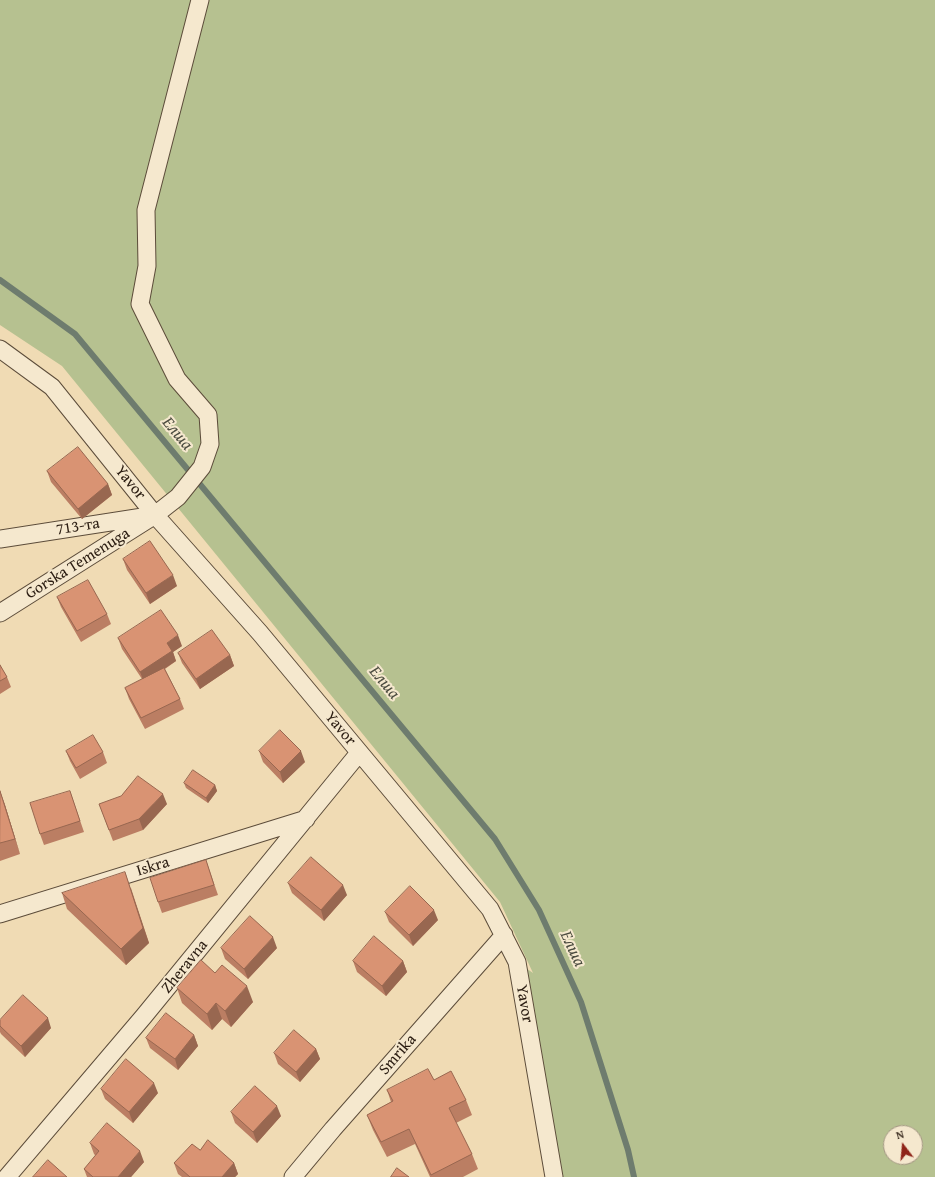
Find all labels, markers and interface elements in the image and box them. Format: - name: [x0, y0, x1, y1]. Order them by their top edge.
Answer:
- water label: Елша: [157, 413, 197, 455]
- street label: Yavor: [110, 462, 150, 504]
- street label: 713-та: [55, 514, 101, 540]
- street label: Gorska Temenuga: [22, 524, 134, 604]
- water label: Елша: [364, 662, 404, 704]
- street label: Yavor: [320, 708, 360, 750]
- street label: Iskra: [134, 853, 172, 881]
- water label: Елша: [555, 928, 589, 970]
- street label: Zheravna: [158, 936, 212, 998]
- street label: Yavor: [511, 983, 537, 1025]
- street label: Smrika: [375, 1031, 421, 1079]
- north arrow: [883, 1125, 923, 1165]
- text: N: [894, 1126, 906, 1143]

